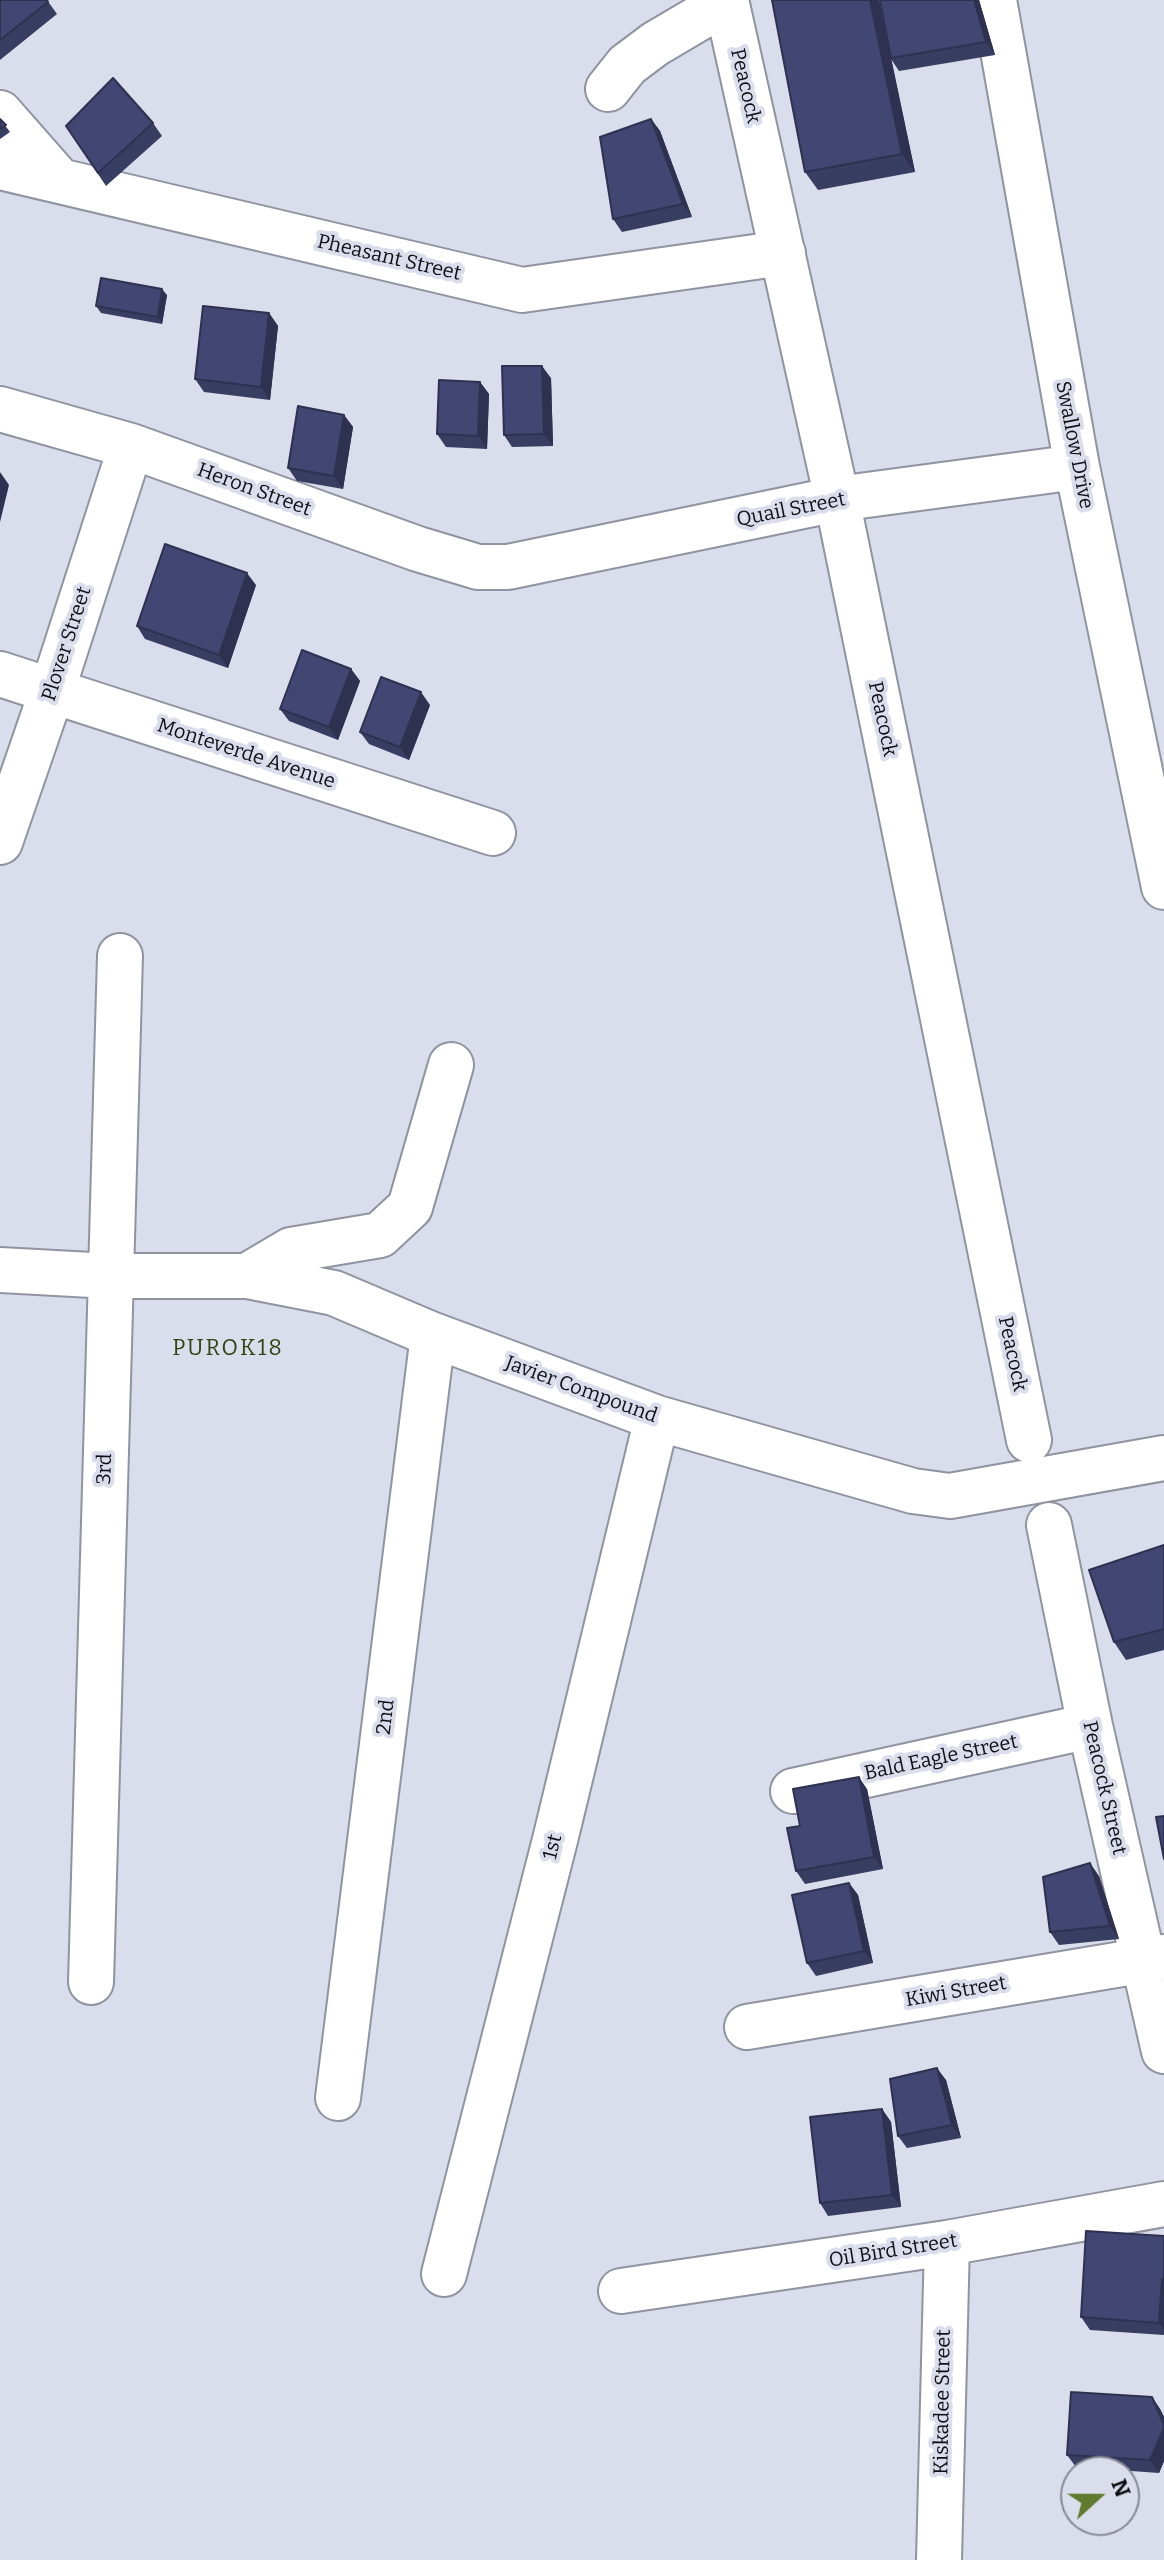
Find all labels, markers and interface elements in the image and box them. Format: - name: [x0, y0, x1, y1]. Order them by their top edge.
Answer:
- street label: Peacock: [725, 46, 765, 126]
- street label: Pheasant Street: [315, 230, 463, 286]
- street label: Swallow Drive: [1050, 379, 1098, 511]
- street label: Heron Street: [194, 458, 314, 522]
- street label: Quail Street: [735, 488, 847, 532]
- street label: Plover Street: [37, 584, 97, 704]
- street label: Peacock: [862, 679, 902, 759]
- street label: Monteverde Avenue: [154, 714, 338, 794]
- street label: Peacock: [992, 1314, 1032, 1394]
- district label: PUROK18: [172, 1336, 284, 1362]
- street label: Javier Compound: [502, 1351, 660, 1429]
- street label: 3rd: [92, 1453, 118, 1485]
- street label: 2nd: [372, 1698, 400, 1736]
- street label: Peacock Street: [1077, 1719, 1131, 1857]
- street label: Bald Eagle Street: [862, 1730, 1020, 1786]
- street label: 1st: [538, 1832, 568, 1862]
- street label: Kiwi Street: [904, 1971, 1008, 2013]
- street label: Oil Bird Street: [827, 2229, 959, 2273]
- street label: Kiskadee Street: [930, 2329, 956, 2475]
- north arrow: [1060, 2456, 1140, 2536]
- text: N: [1105, 2475, 1137, 2501]

